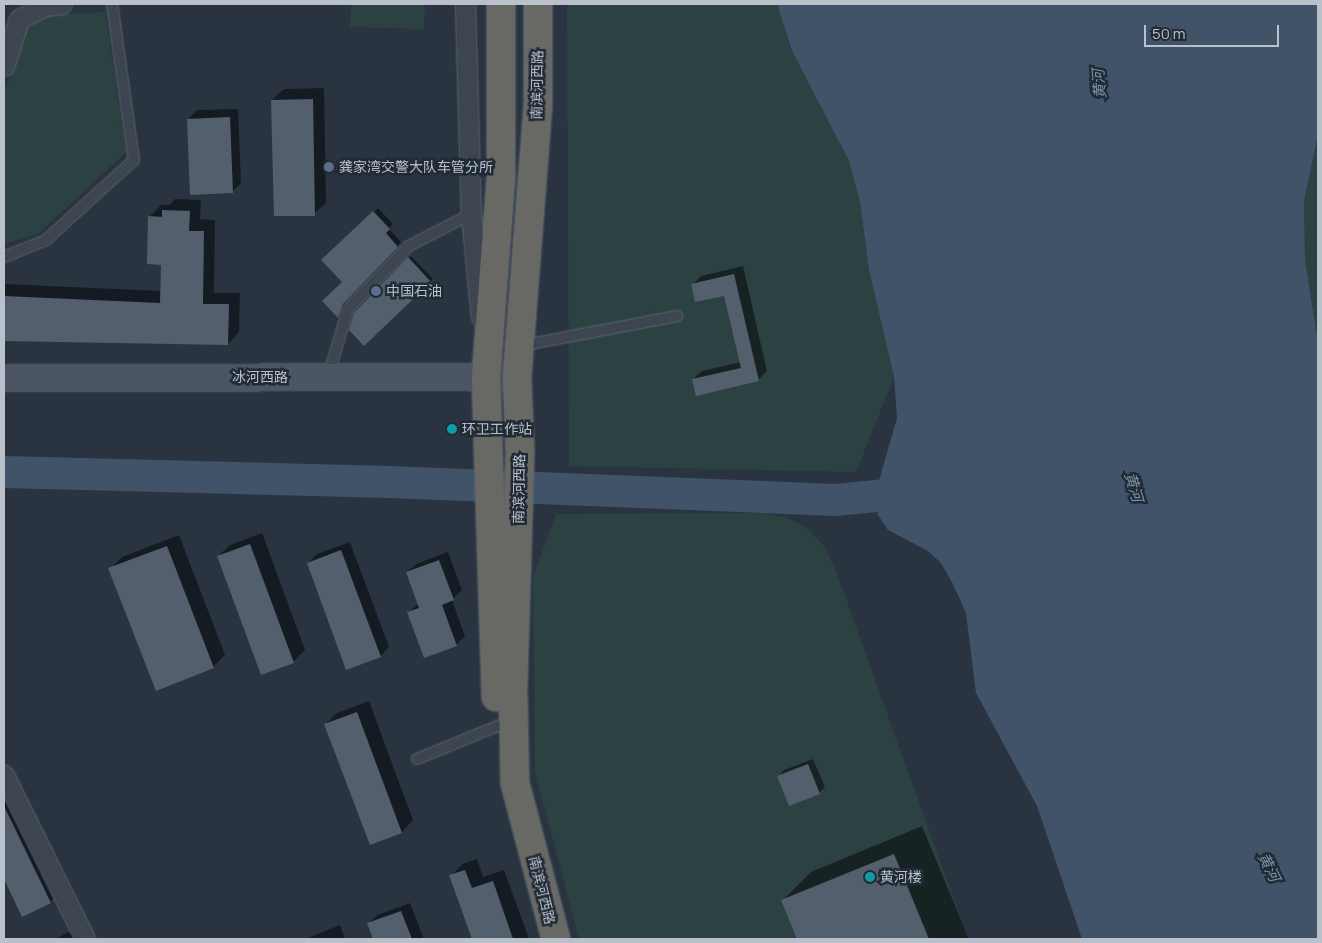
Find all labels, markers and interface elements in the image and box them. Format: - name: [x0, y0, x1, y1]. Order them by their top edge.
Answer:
- scale bar: [1147, 15, 1282, 47]
- text: 50 m: [1152, 23, 1186, 44]
- street label: 南滨河西路: [528, 50, 546, 120]
- water label: 黄河: [1089, 68, 1109, 100]
- place label: 龚家湾交警大队车管分所: [339, 159, 493, 175]
- marker: 龚家湾交警大队车管分所: [323, 161, 335, 173]
- place label: 中国石油: [386, 283, 442, 299]
- marker: 中国石油: [370, 285, 382, 297]
- street label: 冰河西路: [232, 369, 288, 385]
- place label: 环卫工作站: [462, 421, 532, 437]
- marker: 环卫工作站: [446, 423, 458, 435]
- street label: 南滨河西路: [510, 454, 528, 524]
- water label: 黄河: [1121, 470, 1147, 504]
- water label: 黄河: [1254, 850, 1284, 884]
- street label: 南滨河西路: [525, 854, 559, 926]
- place label: 黄河楼: [880, 869, 922, 885]
- marker: 黄河楼: [864, 871, 876, 883]

